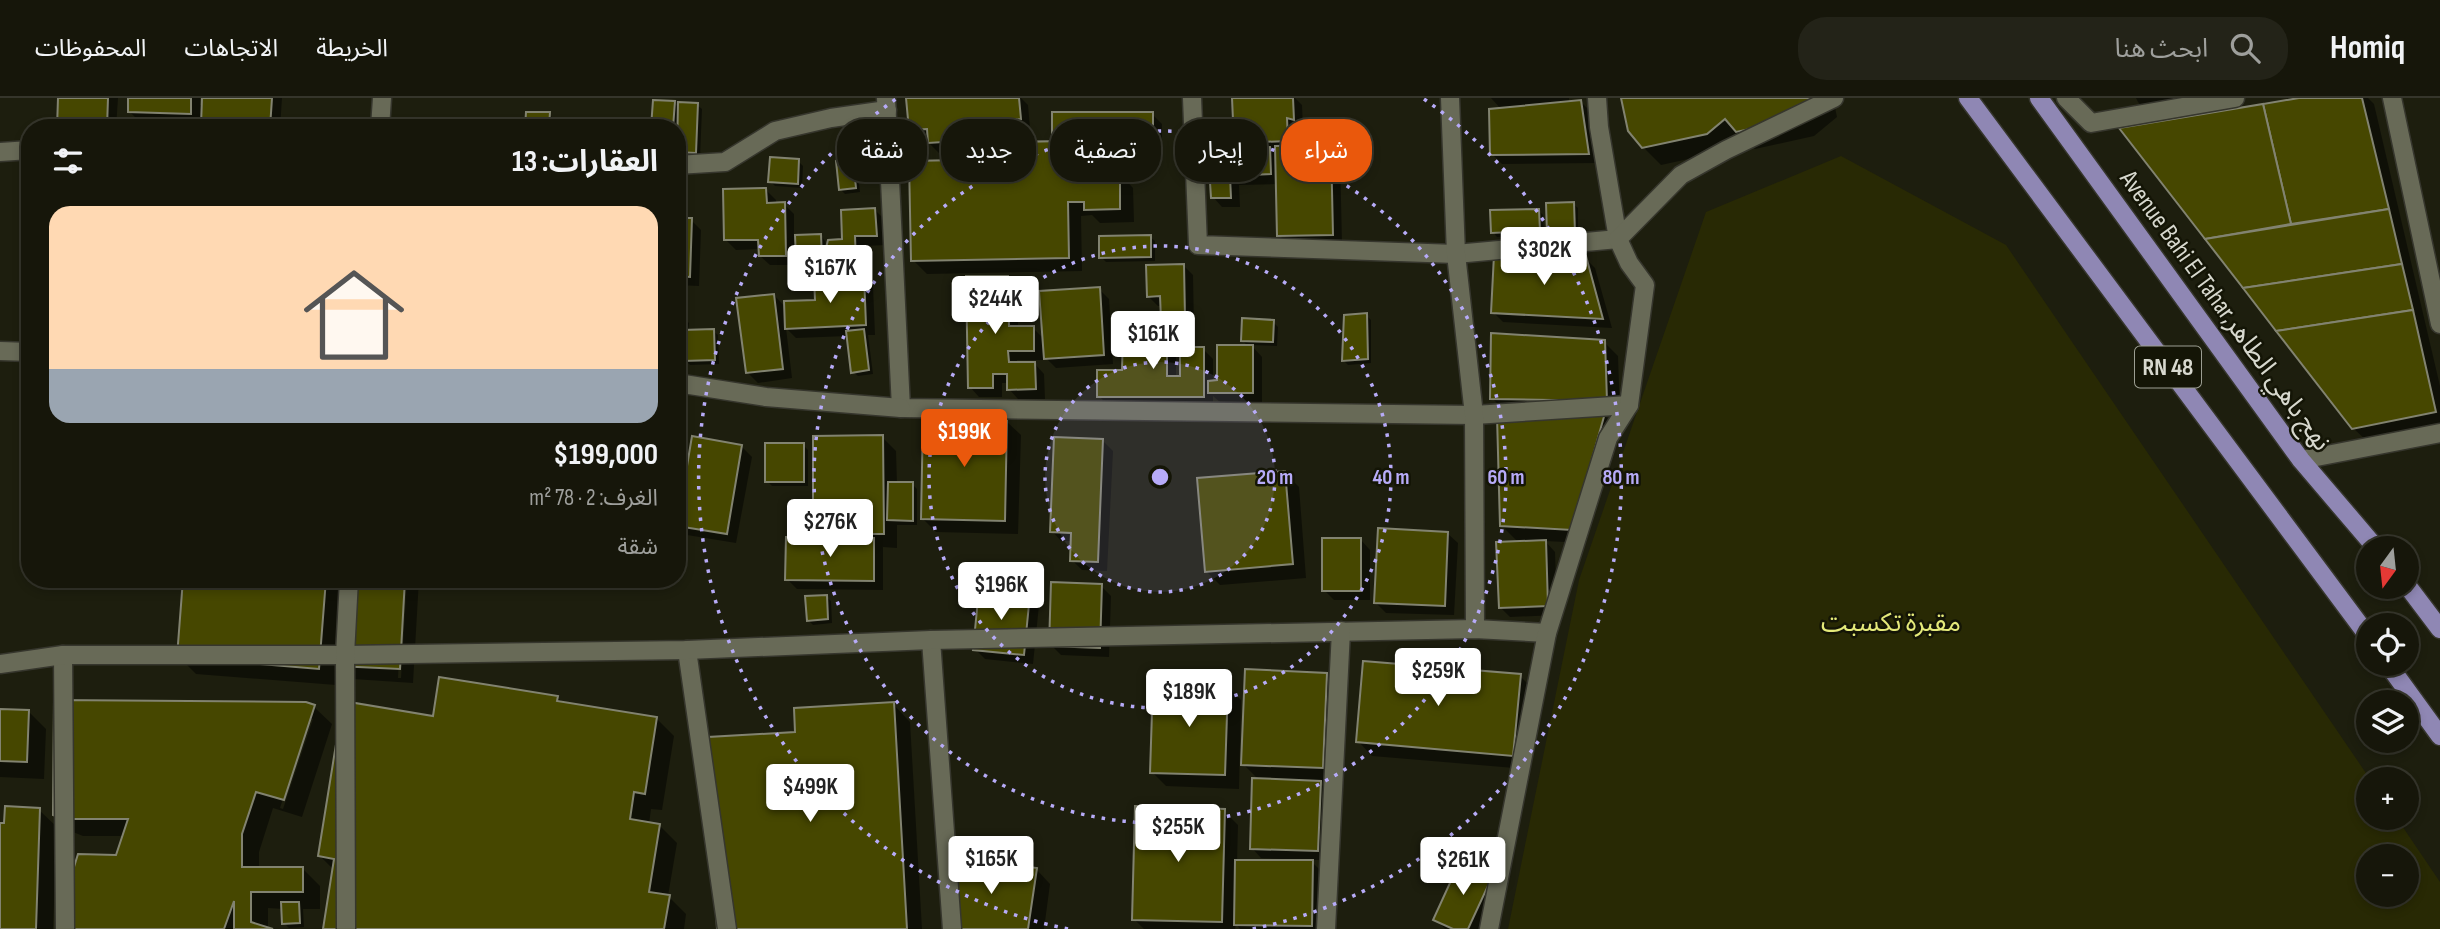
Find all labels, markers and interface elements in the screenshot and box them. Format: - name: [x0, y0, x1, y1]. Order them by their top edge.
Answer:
- search box: [1798, 17, 2288, 80]
- text: Homiq: [2330, 28, 2405, 68]
- icon: search: [2226, 29, 2264, 67]
- text: المحفوظات: [35, 34, 146, 63]
- text: الاتجاهات: [184, 34, 278, 63]
- text: الخريطة: [316, 34, 388, 63]
- text: ابحث هنا: [2114, 34, 2208, 65]
- chip: شقة: [837, 119, 927, 182]
- chip: جديد: [941, 119, 1036, 182]
- chip: تصفية: [1050, 119, 1161, 182]
- chip: إيجار: [1175, 119, 1267, 182]
- chip: شراء: [1281, 119, 1372, 182]
- icon: filters: [49, 142, 87, 180]
- text: العقارات: 13: [512, 144, 658, 180]
- street label: Avenue Bahi El Tahar,نهج باهي الطاهر: [2110, 164, 2337, 459]
- pin: $302K: [1495, 228, 1593, 287]
- text: $302K: [1517, 236, 1571, 264]
- pin: $167K: [781, 246, 879, 305]
- icon: home: [291, 252, 417, 378]
- text: $167K: [803, 254, 857, 282]
- pin: $244K: [946, 276, 1044, 336]
- text: $244K: [968, 285, 1022, 313]
- pin: $161K: [1104, 312, 1202, 371]
- text: $161K: [1127, 320, 1179, 348]
- road number: RN 48: [2135, 346, 2201, 388]
- pin: $199K: [915, 410, 1013, 469]
- text: $199K: [937, 418, 991, 446]
- text: $199,000: [553, 437, 658, 473]
- centre of rings: [1148, 465, 1172, 489]
- text: 20 m: [1257, 465, 1293, 490]
- text: 40 m: [1373, 465, 1409, 490]
- text: 60 m: [1487, 465, 1525, 490]
- text: 80 m: [1602, 465, 1640, 490]
- text: الغرف: 2 · 78 m²: [529, 484, 658, 512]
- pin: $276K: [781, 500, 879, 559]
- text: $276K: [803, 508, 857, 536]
- text: شقة: [617, 533, 658, 561]
- north arrow: [2356, 536, 2418, 598]
- map controls: [2356, 536, 2419, 907]
- pin: $196K: [952, 562, 1050, 622]
- text: $196K: [974, 571, 1028, 599]
- park label: مقبرة تكسبت: [1821, 608, 1961, 639]
- button: locate: [2356, 613, 2419, 676]
- pin: $259K: [1389, 648, 1487, 708]
- text: $259K: [1411, 657, 1465, 685]
- pin: $189K: [1140, 670, 1238, 729]
- text: $189K: [1162, 678, 1216, 706]
- button: layers: [2356, 690, 2419, 753]
- pin: $499K: [761, 764, 859, 824]
- button: +: [2356, 767, 2419, 830]
- text: $499K: [782, 773, 838, 801]
- pin: $255K: [1129, 804, 1227, 864]
- text: $255K: [1151, 813, 1205, 841]
- pin: $165K: [942, 836, 1040, 896]
- pin: $261K: [1414, 838, 1512, 897]
- button: −: [2356, 844, 2419, 907]
- text: $165K: [964, 845, 1018, 873]
- text: $261K: [1436, 846, 1490, 874]

